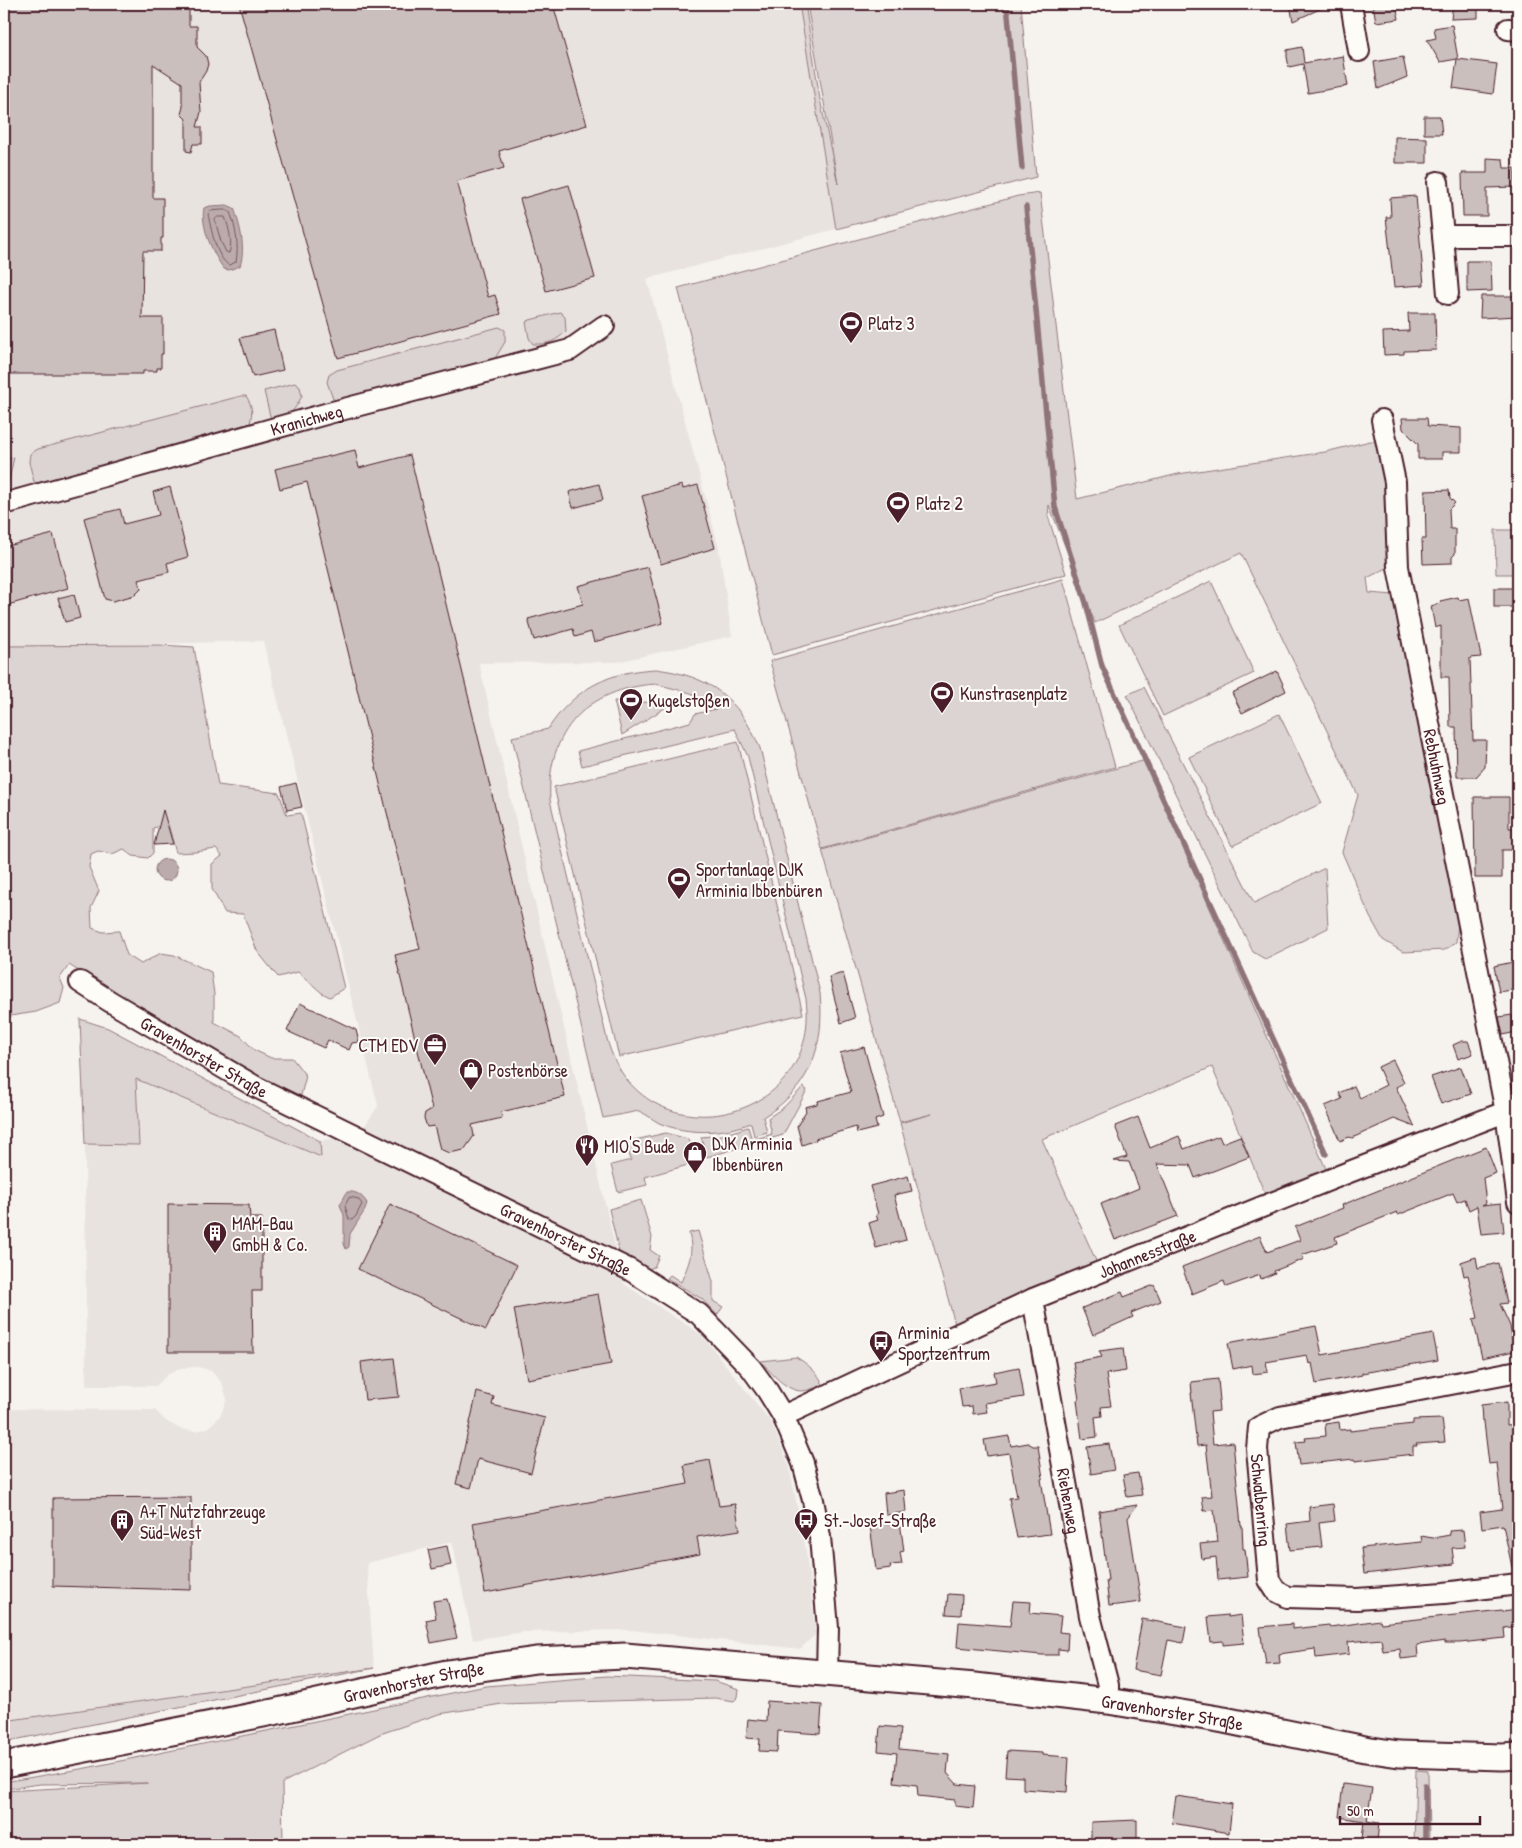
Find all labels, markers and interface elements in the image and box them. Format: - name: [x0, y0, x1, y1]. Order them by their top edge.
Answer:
- sports icon: Platz 3: [838, 310, 864, 344]
- place label: Platz 3: [868, 311, 915, 336]
- street label: Kranichweg: [268, 398, 345, 441]
- sports icon: Platz 2: [885, 490, 911, 524]
- place label: Platz 2: [916, 491, 964, 516]
- sports icon: Kunstrasenplatz: [929, 680, 955, 714]
- place label: Kunstrasenplatz: [960, 681, 1068, 706]
- sports icon: Kugelstoßen: [618, 687, 644, 721]
- place label: Kugelstoßen: [648, 688, 730, 713]
- street label: Rebhuhnweg: [1418, 727, 1457, 807]
- place label: Sportanlage DJK Arminia Ibbenbüren: [696, 857, 823, 903]
- sports icon: Sportanlage DJK Arminia Ibbenbüren: [666, 866, 692, 900]
- street label: Gravenhorster Straße: [136, 1010, 272, 1103]
- office icon: CTM EDV: [422, 1032, 448, 1066]
- place label: CTM EDV: [358, 1033, 419, 1058]
- shop icon: Postenbörse: [458, 1057, 484, 1091]
- place label: Postenbörse: [488, 1058, 568, 1083]
- place label: DJK Arminia Ibbenbüren: [712, 1131, 792, 1177]
- restaurant icon: MIO'S Bude: [574, 1133, 600, 1167]
- place label: MIO'S Bude: [604, 1134, 675, 1159]
- shop icon: DJK Arminia Ibbenbüren: [682, 1140, 708, 1174]
- street label: Gravenhorster Straße: [496, 1196, 636, 1281]
- place label: MAM-Bau GmbH & Co.: [232, 1211, 308, 1257]
- building icon: MAM-Bau GmbH & Co.: [202, 1220, 228, 1254]
- street label: Johannesstraße: [1095, 1222, 1199, 1284]
- place label: Arminia Sportzentrum: [898, 1320, 990, 1366]
- bus stop icon: Arminia Sportzentrum: [868, 1329, 894, 1363]
- street label: Schwalbenring: [1245, 1453, 1278, 1547]
- street label: Riehenweg: [1051, 1466, 1087, 1535]
- place label: A+T Nutzfahrzeuge Süd-West: [140, 1499, 266, 1545]
- bus stop icon: St.-Josef-Straße: [793, 1507, 819, 1541]
- building icon: A+T Nutzfahrzeuge Süd-West: [109, 1508, 135, 1542]
- place label: St.-Josef-Straße: [824, 1508, 936, 1533]
- street label: Gravenhorster Straße: [341, 1655, 486, 1709]
- street label: Gravenhorster Straße: [1100, 1688, 1246, 1736]
- scale bar: [1340, 1793, 1480, 1825]
- text: 50 m: [1347, 1800, 1374, 1821]

